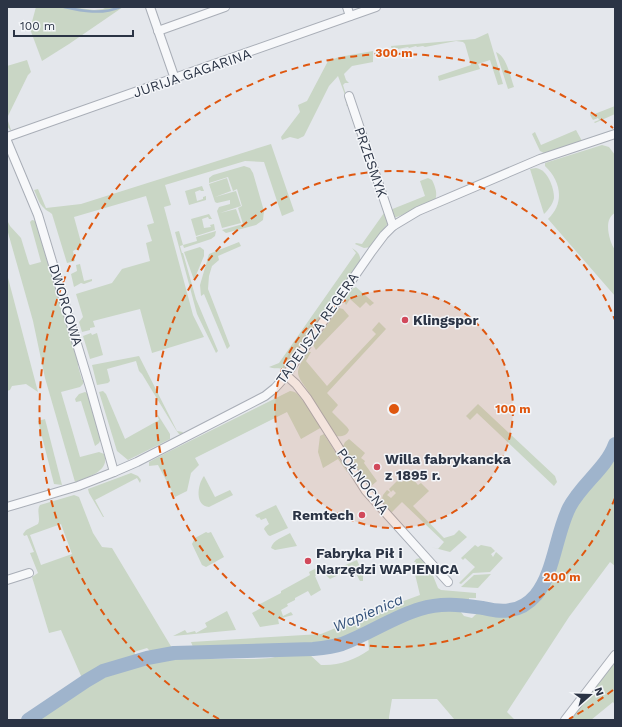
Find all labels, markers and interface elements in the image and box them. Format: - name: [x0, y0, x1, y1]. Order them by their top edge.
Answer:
- scale bar: [14, 12, 133, 38]
- text: 100 m: [20, 19, 55, 33]
- street label: JURIJA GAGARINA: [131, 45, 253, 101]
- text: 300 m: [375, 46, 413, 60]
- street label: PRZESMYK: [351, 125, 391, 199]
- street label: DWORCOWA: [46, 262, 86, 348]
- street label: TADEUSZA REGERA: [273, 269, 361, 387]
- place label: Klingspor: [413, 312, 479, 328]
- marker: Klingspor: [400, 315, 410, 325]
- centre of rings: [387, 402, 401, 416]
- text: 100 m: [495, 402, 531, 416]
- street label: PÓŁNOCNA: [334, 445, 392, 517]
- place label: Willa fabrykancka z 1895 r.: [385, 451, 512, 483]
- marker: Willa fabrykancka z 1895 r.: [372, 462, 382, 472]
- place label: Remtech: [292, 507, 354, 523]
- marker: Remtech: [357, 510, 367, 520]
- place label: Fabryka Pił i Narzędzi WAPIENICA: [316, 545, 459, 577]
- marker: Fabryka Pił i Narzędzi WAPIENICA: [303, 556, 313, 566]
- text: 200 m: [543, 570, 581, 584]
- water label: Wapienica: [330, 590, 406, 636]
- north arrow: [570, 675, 610, 715]
- text: N: [591, 686, 606, 698]

